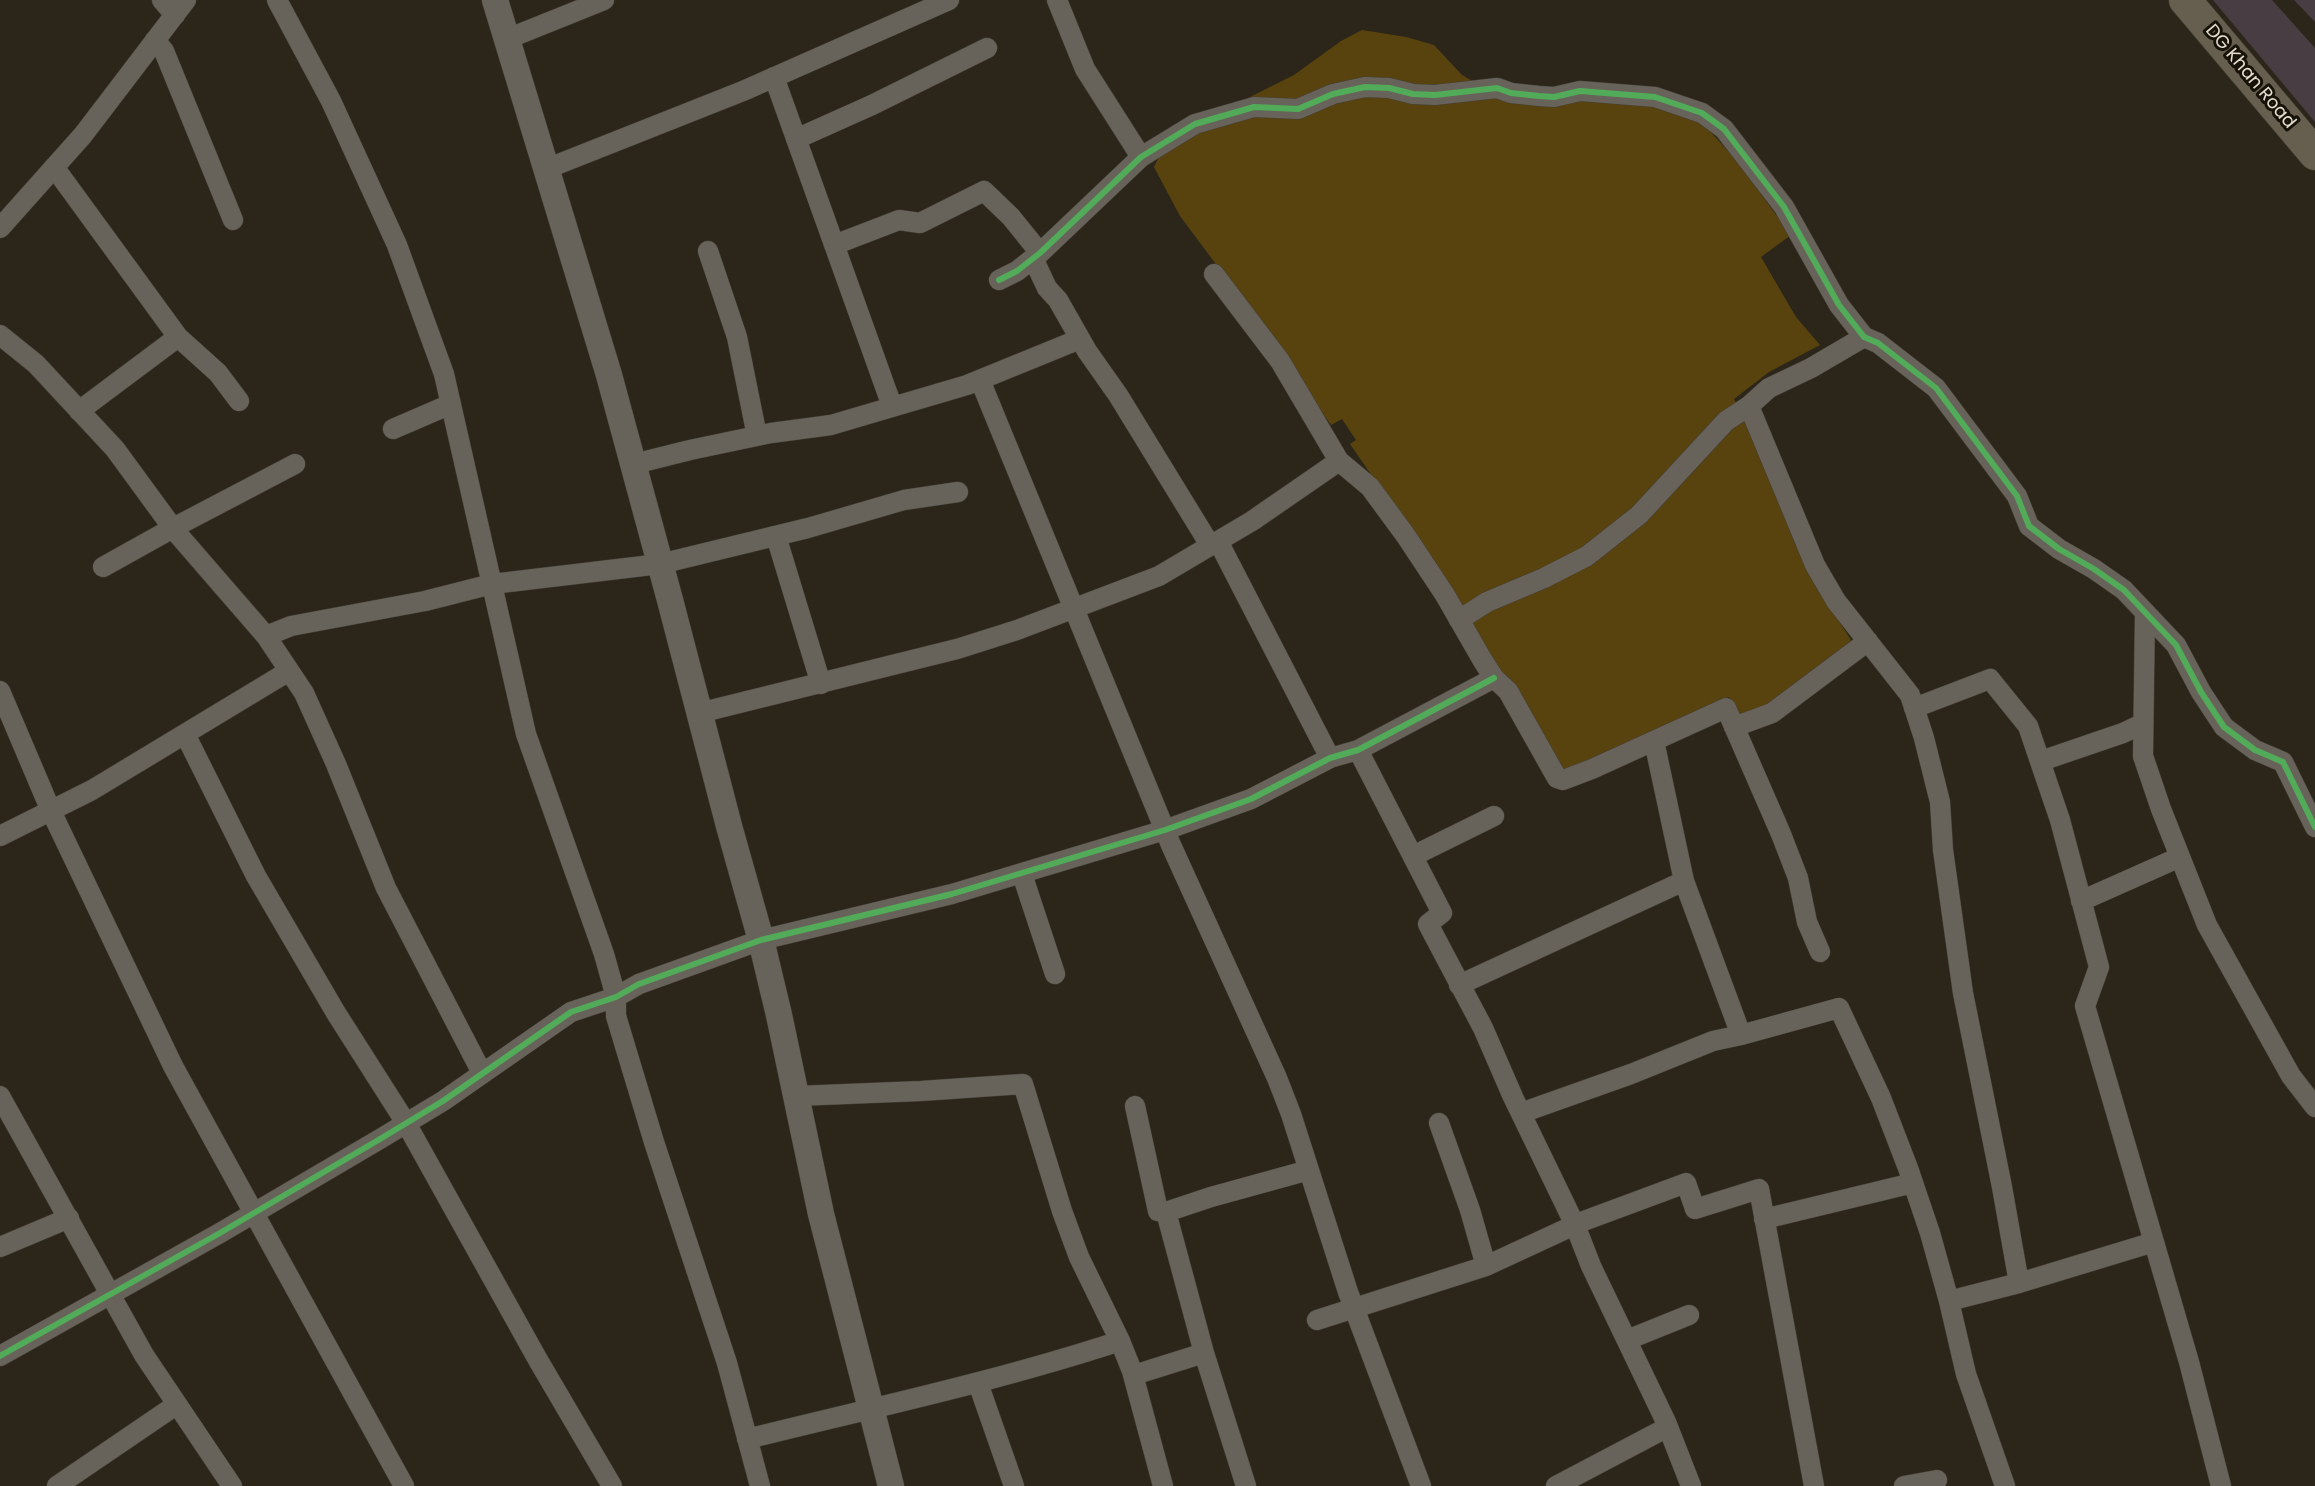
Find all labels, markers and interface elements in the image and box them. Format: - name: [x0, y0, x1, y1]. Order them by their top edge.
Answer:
- street label: DG Khan Road: [2200, 21, 2300, 133]

